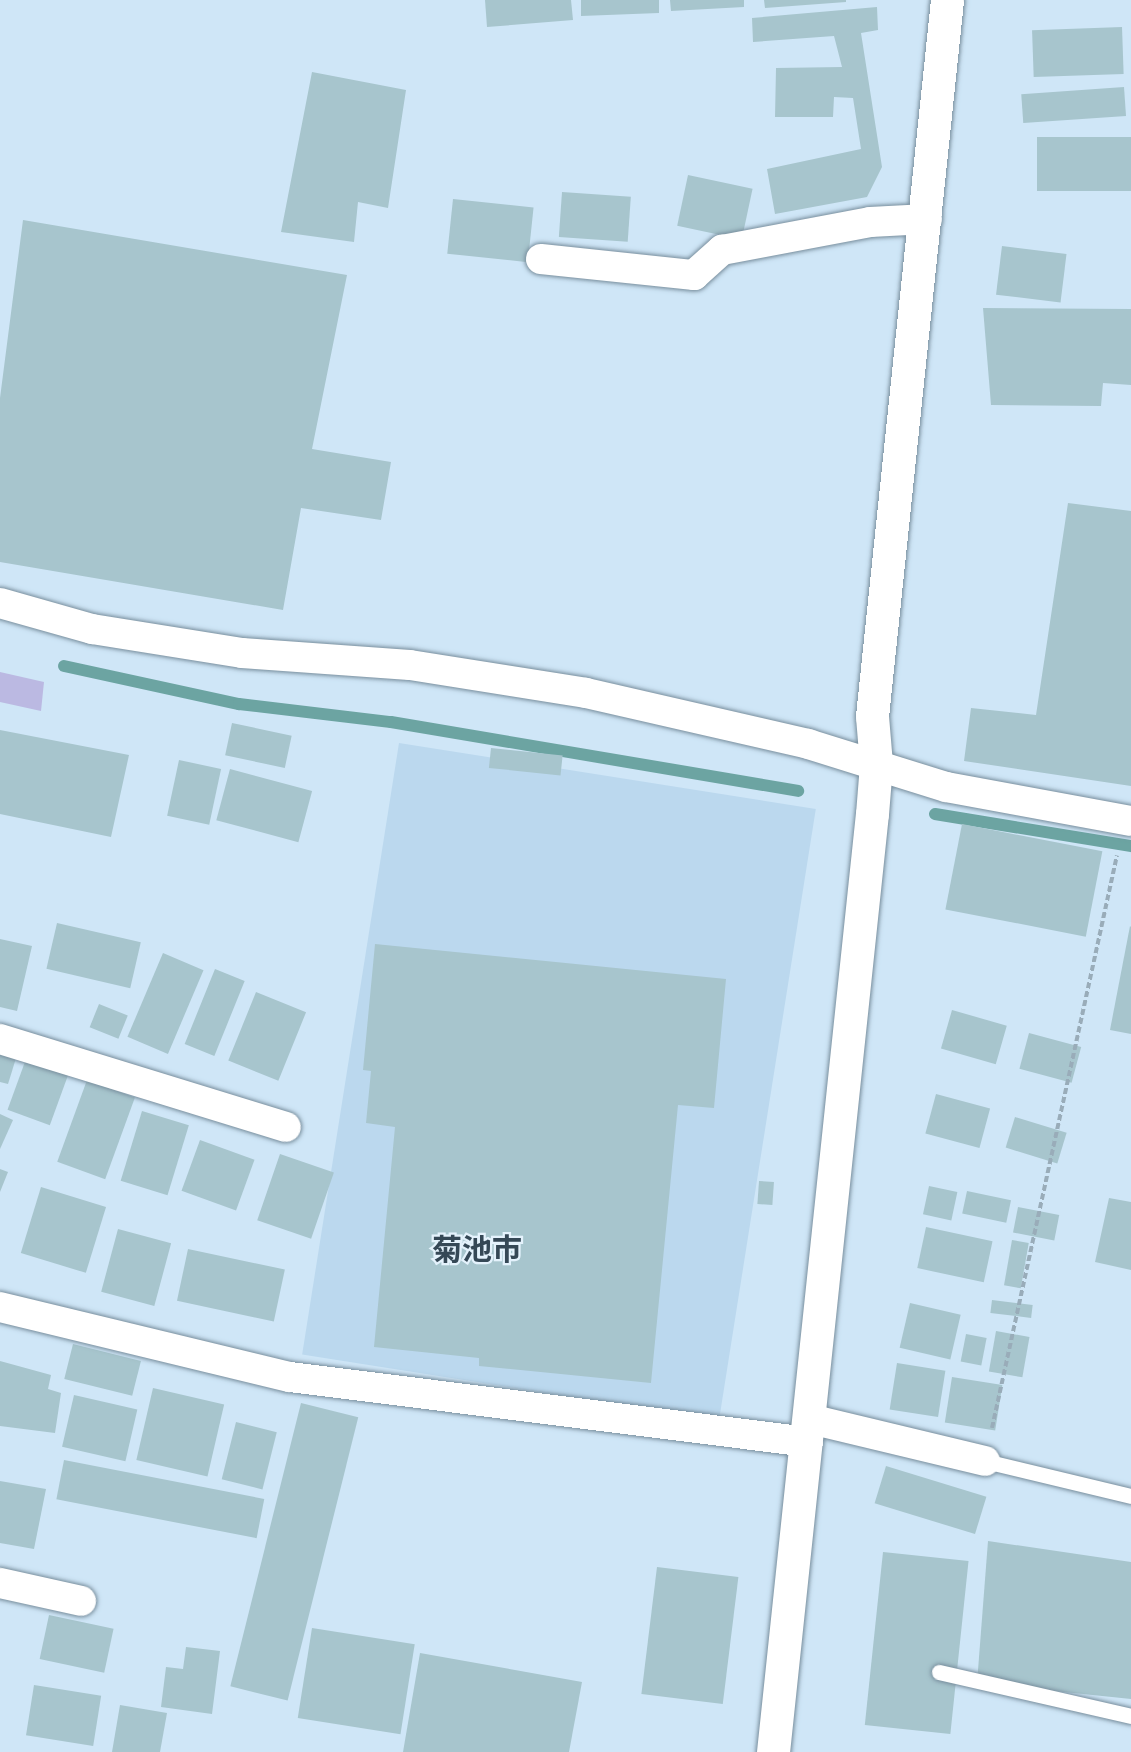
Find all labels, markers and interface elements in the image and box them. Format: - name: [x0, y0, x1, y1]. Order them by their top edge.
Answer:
- district label: 菊池市: [432, 1235, 522, 1271]

